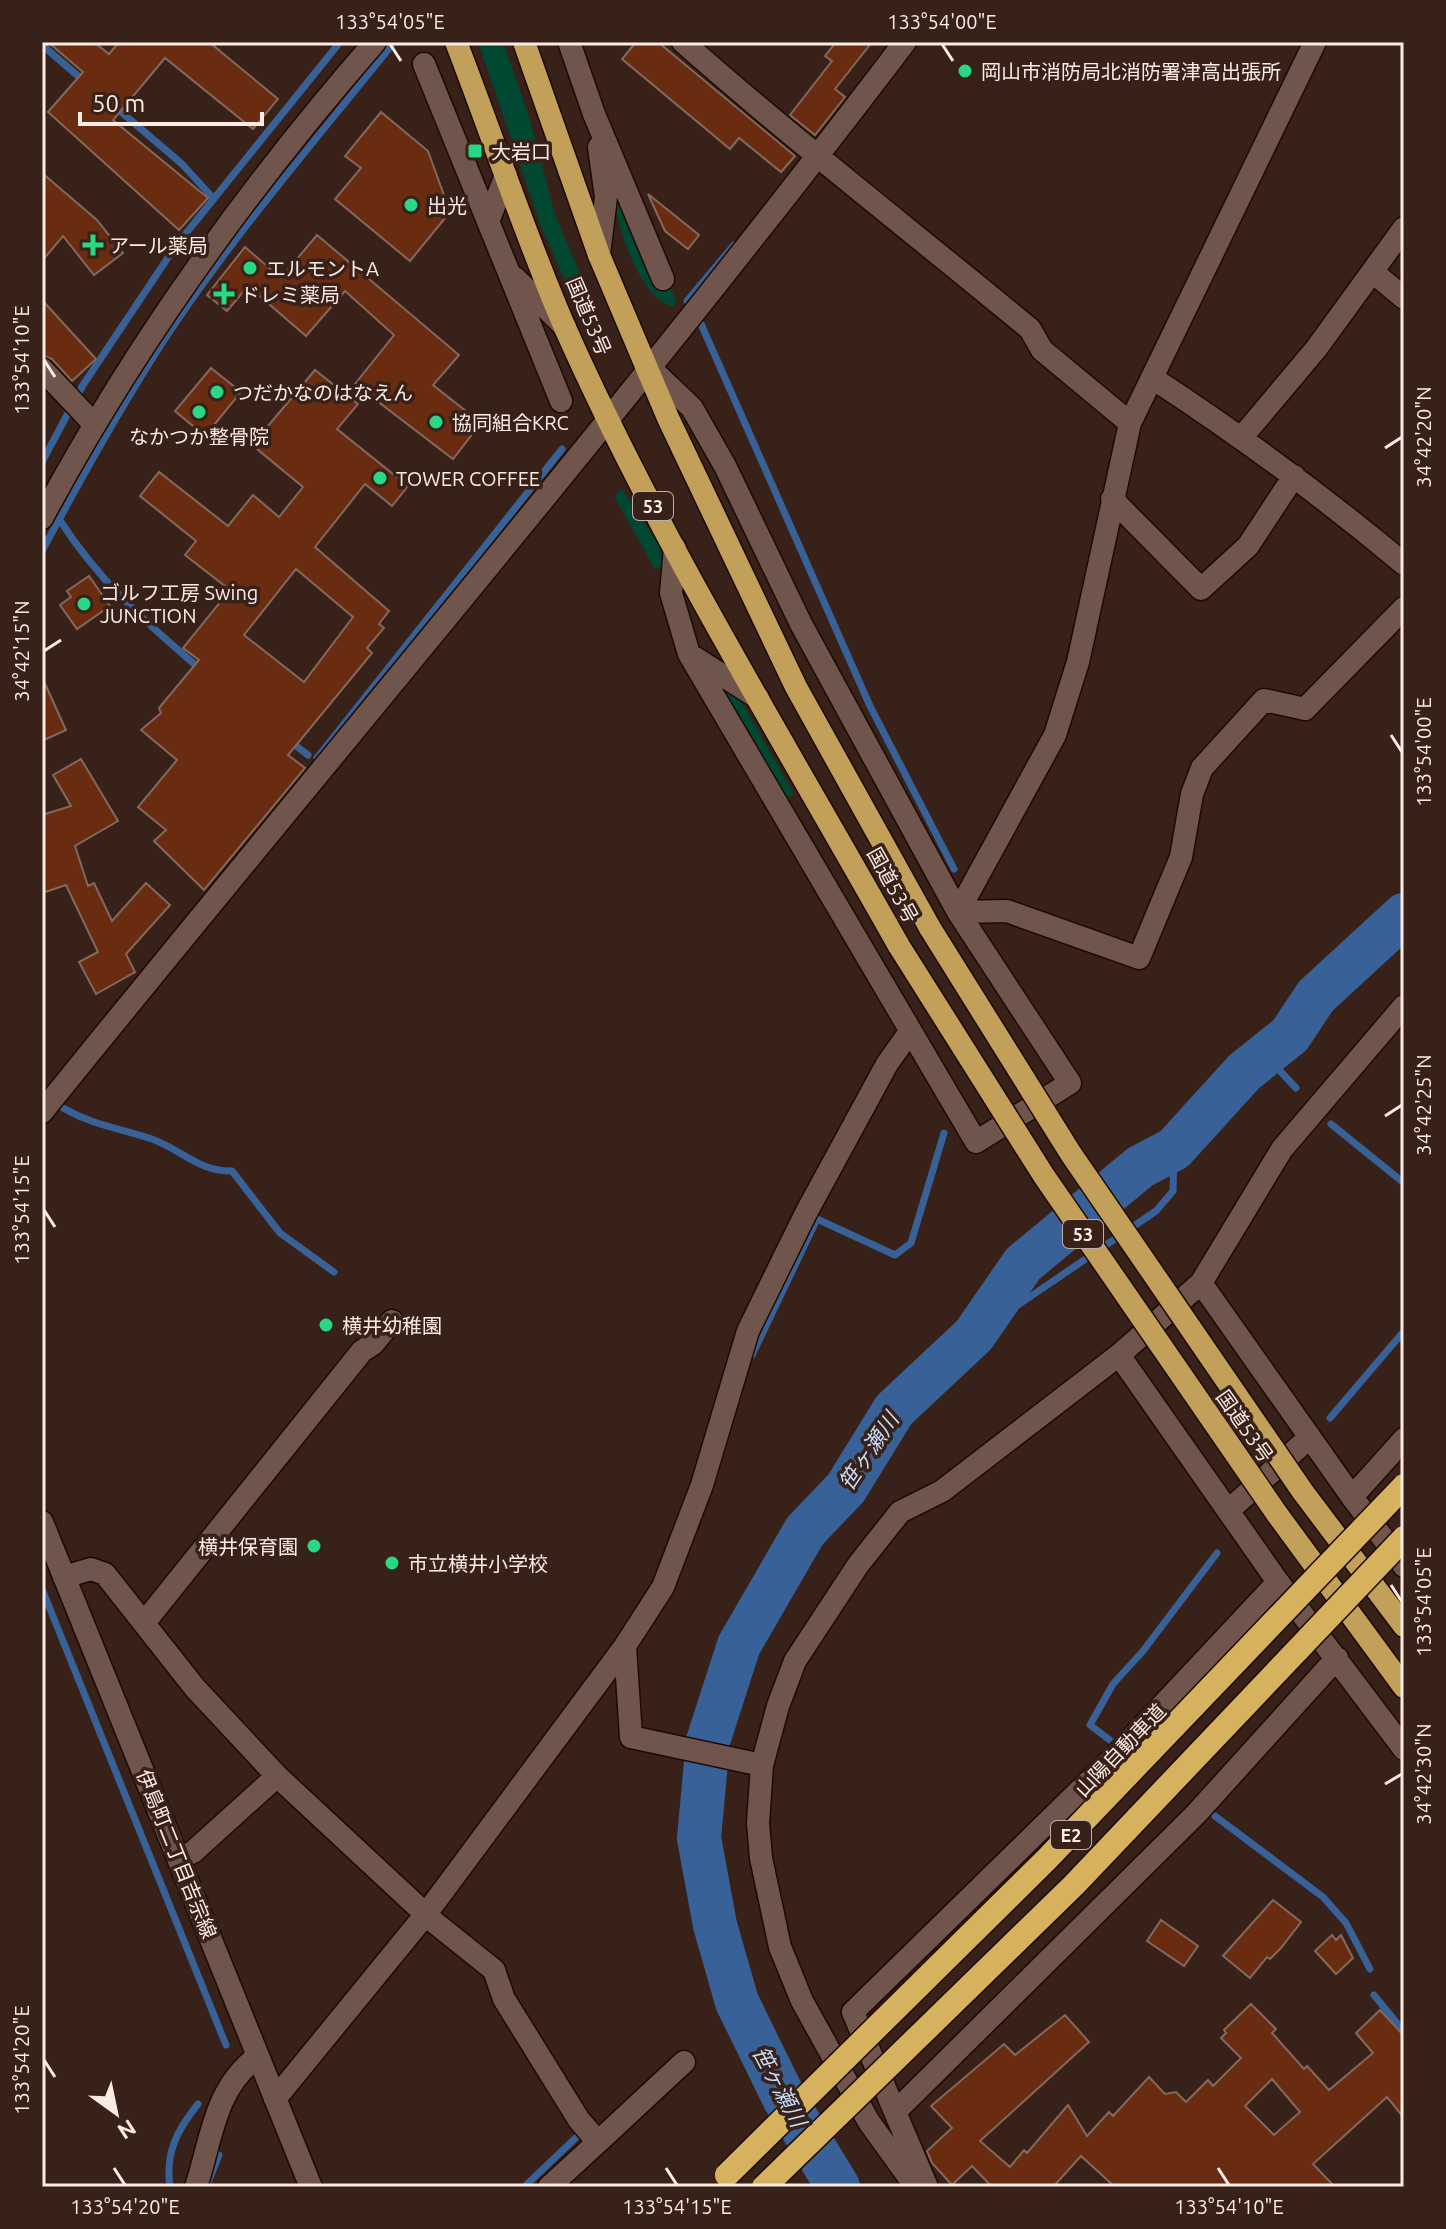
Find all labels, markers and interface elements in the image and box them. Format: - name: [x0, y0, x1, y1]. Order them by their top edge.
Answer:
- text: 133°54'05"E: [335, 10, 445, 33]
- text: 133°54'00"E: [887, 10, 997, 33]
- place label: 岡山市消防局北消防署津高出張所: [981, 60, 1281, 83]
- marker: 岡山市消防局北消防署津高出張所: [956, 62, 974, 80]
- scale bar: [80, 76, 262, 126]
- text: 50 m: [92, 90, 145, 117]
- place label: 大岩口: [491, 140, 551, 163]
- marker: 大岩口: [466, 142, 484, 160]
- place label: 出光: [427, 194, 467, 217]
- marker: 出光: [402, 196, 420, 214]
- place label: アール薬局: [109, 234, 208, 257]
- marker: アール薬局: [84, 236, 102, 254]
- place label: エルモントA: [266, 257, 379, 280]
- marker: エルモントA: [241, 259, 259, 277]
- street label: 国道53号: [562, 274, 616, 358]
- place label: ドレミ薬局: [240, 283, 340, 306]
- marker: ドレミ薬局: [215, 285, 233, 303]
- text: 133°54'10"E: [10, 305, 33, 415]
- place label: つだかなのはなえん: [233, 381, 413, 404]
- marker: つだかなのはなえん: [208, 383, 226, 401]
- text: 34°42'20"N: [1412, 386, 1435, 488]
- marker: なかつか整骨院: [190, 403, 208, 421]
- place label: 協同組合KRC: [452, 411, 569, 434]
- marker: 協同組合KRC: [427, 413, 445, 431]
- place label: なかつか整骨院: [129, 425, 269, 448]
- place label: TOWER COFFEE: [396, 467, 540, 490]
- marker: TOWER COFFEE: [371, 469, 389, 487]
- road number: 53: [633, 492, 673, 520]
- place label: ゴルフ工房 Swing JUNCTION: [100, 581, 258, 627]
- marker: ゴルフ工房 Swing JUNCTION: [75, 595, 93, 613]
- text: 34°42'15"N: [10, 600, 33, 702]
- text: 133°54'00"E: [1412, 697, 1435, 807]
- street label: 国道53号: [863, 843, 923, 927]
- text: 34°42'25"N: [1412, 1054, 1435, 1156]
- text: 133°54'15"E: [10, 1155, 33, 1265]
- road number: 53: [1063, 1220, 1103, 1248]
- place label: 横井幼稚園: [342, 1314, 442, 1337]
- marker: 横井幼稚園: [317, 1316, 335, 1334]
- street label: 国道53号: [1212, 1386, 1278, 1466]
- water label: 笹ヶ瀬川: [833, 1406, 904, 1494]
- place label: 横井保育園: [198, 1535, 298, 1558]
- marker: 横井保育園: [305, 1537, 323, 1555]
- text: 133°54'05"E: [1412, 1547, 1435, 1657]
- place label: 市立横井小学校: [408, 1552, 548, 1575]
- marker: 市立横井小学校: [383, 1554, 401, 1572]
- street label: 山陽自動車道: [1070, 1699, 1170, 1801]
- text: 34°42'30"N: [1412, 1723, 1435, 1825]
- street label: 伊島町二丁目吉宗線: [133, 1766, 221, 1942]
- road number: E2: [1051, 1821, 1091, 1849]
- text: 133°54'20"E: [10, 2005, 33, 2115]
- water label: 笹ヶ瀬川: [748, 2041, 813, 2132]
- north arrow: [76, 2073, 156, 2153]
- text: N: [113, 2115, 141, 2145]
- text: 133°54'20"E: [70, 2195, 180, 2218]
- text: 133°54'15"E: [622, 2195, 732, 2218]
- text: 133°54'10"E: [1174, 2195, 1284, 2218]

